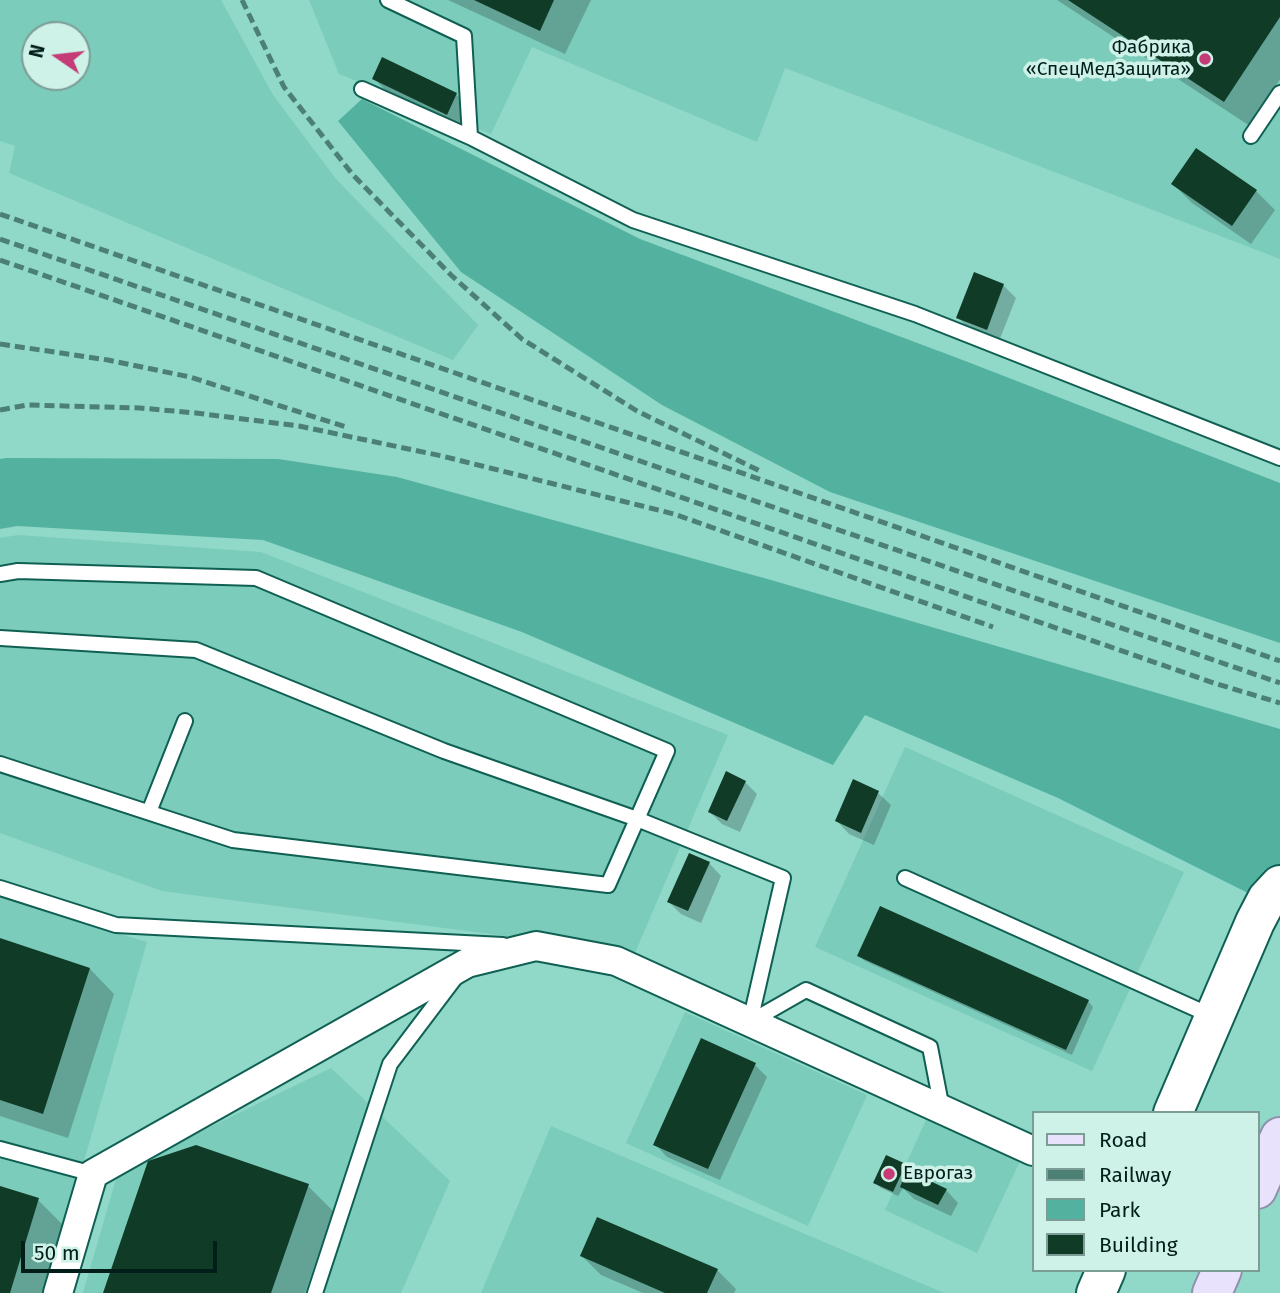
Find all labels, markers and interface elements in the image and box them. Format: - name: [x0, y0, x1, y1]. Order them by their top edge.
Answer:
- north arrow: [21, 21, 91, 91]
- place label: Фабрика «СпецМедЗащита»: [1026, 37, 1191, 81]
- text: N: [24, 42, 50, 60]
- marker: Фабрика «СпецМедЗащита»: [1197, 51, 1213, 67]
- legend: [1032, 1111, 1259, 1272]
- text: Road: [1099, 1127, 1147, 1153]
- text: Railway: [1099, 1162, 1171, 1188]
- place label: Еврогаз: [903, 1163, 973, 1185]
- marker: Еврогаз: [881, 1166, 897, 1182]
- text: Park: [1099, 1197, 1140, 1223]
- scale bar: [24, 1226, 220, 1270]
- text: Building: [1099, 1232, 1178, 1258]
- text: 50 m: [34, 1240, 80, 1266]

